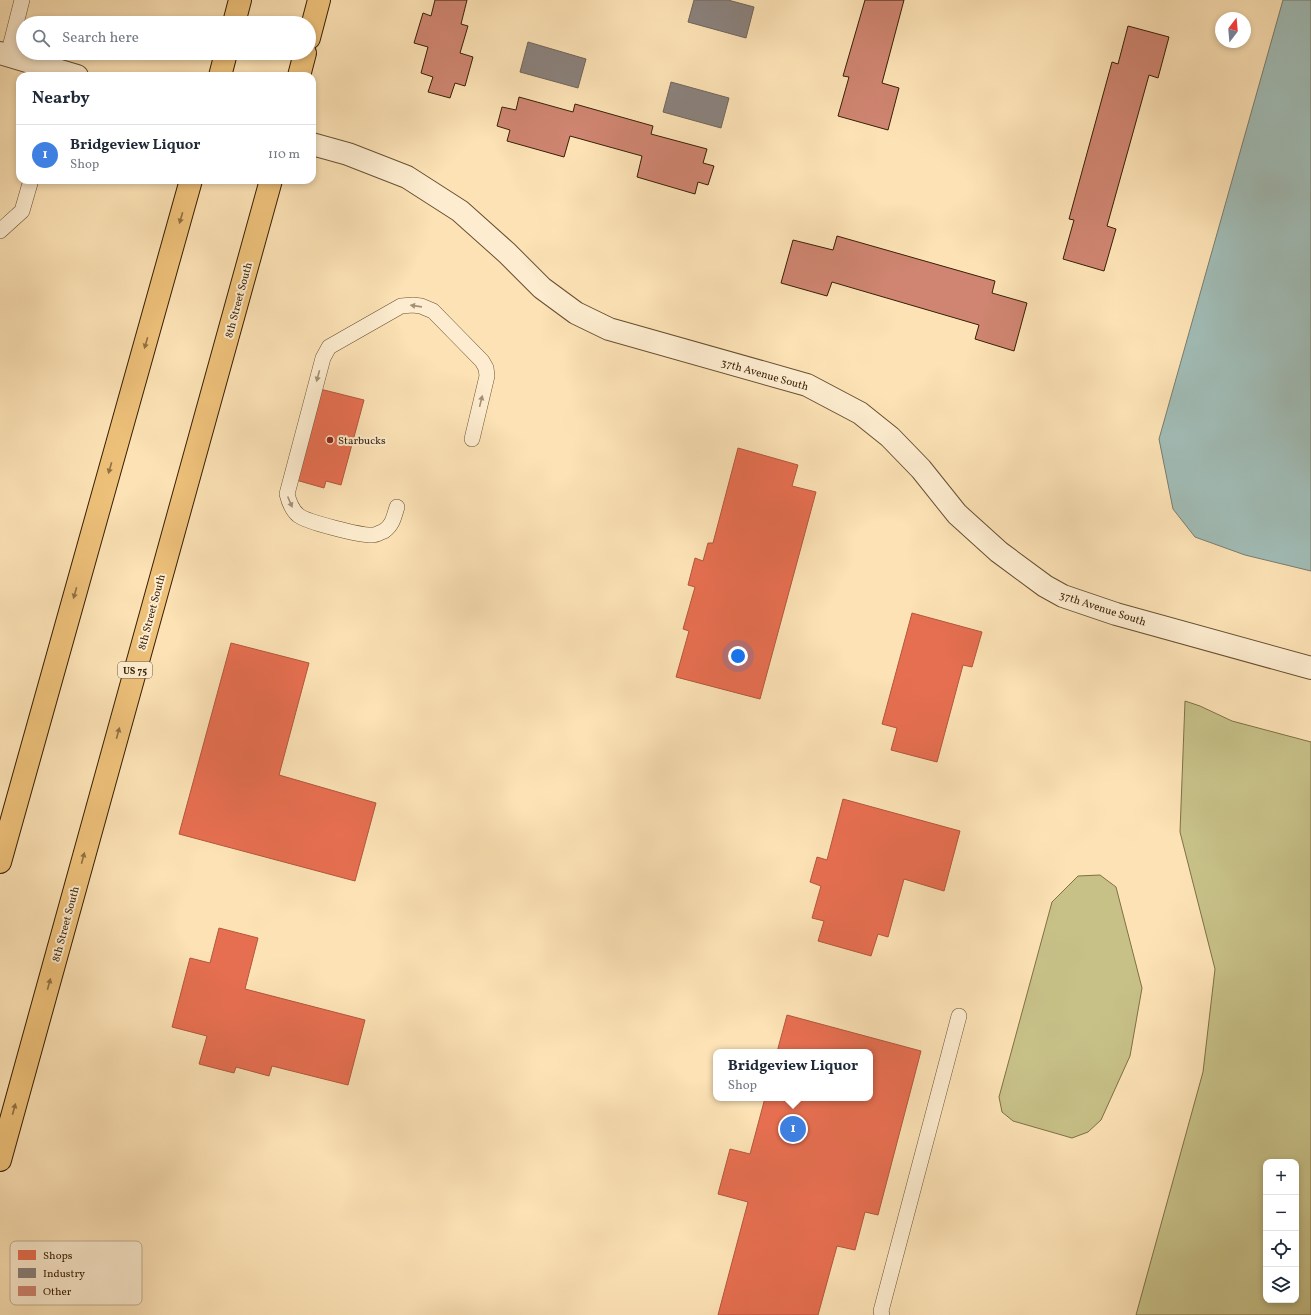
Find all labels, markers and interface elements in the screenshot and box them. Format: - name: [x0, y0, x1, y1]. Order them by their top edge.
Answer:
- north arrow: [1215, 12, 1251, 48]
- search box: [16, 16, 316, 60]
- icon: search: [30, 27, 52, 49]
- text: Search here: [62, 28, 139, 49]
- text: Nearby: [32, 87, 90, 110]
- text: Bridgeview Liquor: [70, 135, 200, 156]
- text: 1: [42, 146, 48, 164]
- text: 110 m: [268, 146, 300, 164]
- text: Shop: [70, 156, 99, 174]
- one-way arrow: [178, 212, 184, 224]
- street label: 8th Street South: [222, 260, 257, 340]
- one-way arrow: [410, 303, 422, 309]
- one-way arrow: [142, 336, 148, 349]
- street label: 37th Avenue South: [719, 356, 810, 395]
- one-way arrow: [315, 371, 321, 383]
- one-way arrow: [478, 395, 484, 407]
- place label: Starbucks: [338, 434, 386, 449]
- marker: Starbucks: [325, 435, 335, 445]
- one-way arrow: [107, 462, 113, 474]
- one-way arrow: [287, 496, 293, 507]
- street label: 8th Street South: [135, 572, 170, 652]
- one-way arrow: [72, 587, 78, 599]
- street label: 37th Avenue South: [1057, 588, 1148, 631]
- your location: [728, 646, 748, 666]
- road number: US 75: [118, 662, 152, 678]
- one-way arrow: [115, 727, 121, 739]
- one-way arrow: [80, 852, 86, 864]
- street label: 8th Street South: [49, 884, 84, 964]
- one-way arrow: [46, 977, 52, 989]
- popup: [713, 1049, 873, 1101]
- text: Bridgeview Liquor: [728, 1056, 858, 1077]
- text: Shop: [728, 1077, 757, 1095]
- one-way arrow: [11, 1103, 17, 1115]
- pin: 1: [780, 1114, 806, 1144]
- map controls: [1263, 1159, 1299, 1303]
- button: +: [1263, 1159, 1299, 1195]
- button: −: [1263, 1195, 1299, 1231]
- button: locate: [1263, 1231, 1299, 1267]
- legend: [10, 1241, 142, 1305]
- text: Shops: [43, 1249, 73, 1264]
- text: Industry: [43, 1267, 85, 1282]
- button: layers: [1263, 1267, 1299, 1303]
- text: Other: [43, 1285, 72, 1300]

